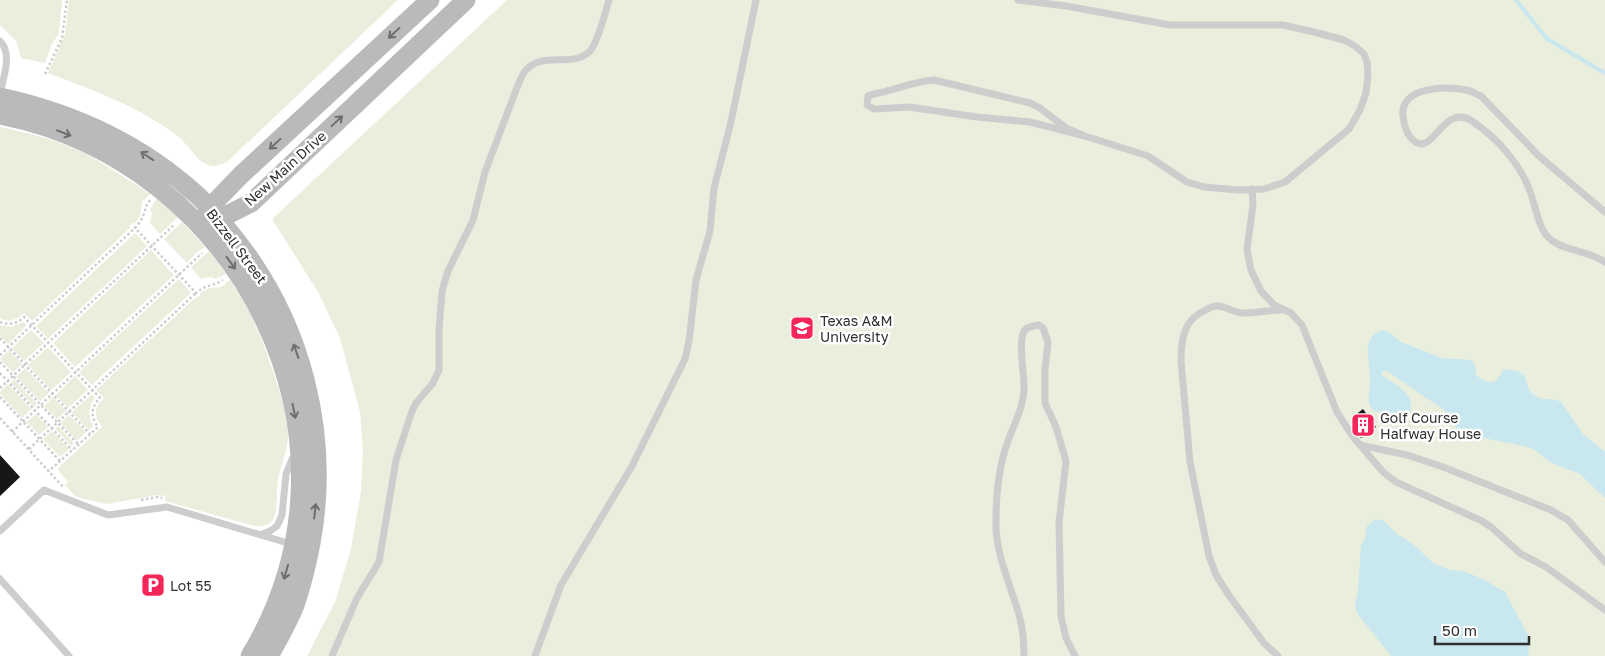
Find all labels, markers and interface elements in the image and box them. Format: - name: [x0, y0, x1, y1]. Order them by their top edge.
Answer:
- one-way arrow: [388, 27, 400, 39]
- one-way arrow: [331, 115, 343, 127]
- street label: New Main Drive: [241, 127, 329, 209]
- one-way arrow: [56, 130, 71, 139]
- one-way arrow: [269, 138, 281, 150]
- one-way arrow: [140, 151, 154, 161]
- street label: Bizzell Street: [203, 205, 271, 287]
- one-way arrow: [226, 256, 236, 270]
- place label: Texas A&M University: [820, 312, 892, 345]
- school or university icon: Texas A&M University: [789, 315, 815, 341]
- one-way arrow: [291, 343, 301, 359]
- one-way arrow: [290, 403, 299, 419]
- place label: Golf Course Halfway House: [1380, 409, 1481, 442]
- building icon: Golf Course Halfway House: [1350, 412, 1376, 438]
- one-way arrow: [311, 503, 320, 519]
- one-way arrow: [281, 564, 291, 580]
- parking icon: Lot 55: [140, 572, 166, 598]
- place label: Lot 55: [170, 577, 212, 594]
- scale bar: [1435, 614, 1529, 646]
- text: 50 m: [1442, 621, 1477, 639]

